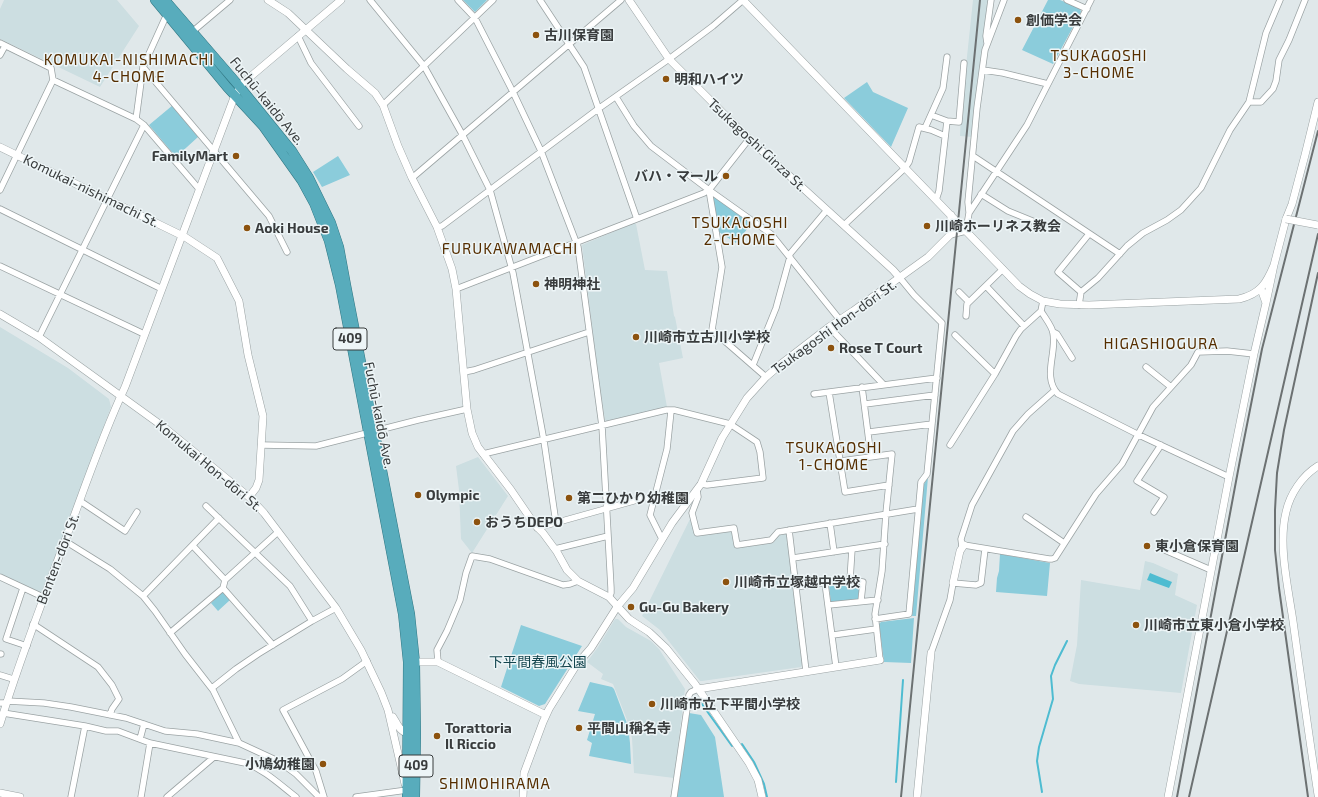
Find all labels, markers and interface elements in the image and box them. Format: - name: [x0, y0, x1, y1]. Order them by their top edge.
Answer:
- place label: 創価学会: [1026, 12, 1082, 28]
- marker: 創価学会: [1013, 15, 1023, 25]
- place label: 古川保育園: [544, 27, 614, 43]
- marker: 古川保育園: [531, 30, 541, 40]
- district label: TSUKAGOSHI 3-CHOME: [1050, 47, 1148, 82]
- district label: KOMUKAI-NISHIMACHI 4-CHOME: [44, 51, 214, 86]
- street label: Fuchū-kaidō Ave.: [226, 54, 308, 148]
- place label: 明和ハイツ: [674, 71, 744, 87]
- marker: 明和ハイツ: [661, 74, 671, 84]
- street label: Tsukagoshi Ginza St.: [704, 95, 810, 195]
- place label: FamilyMart: [152, 148, 228, 164]
- street label: Komukai-nishimachi St.: [20, 151, 162, 231]
- marker: FamilyMart: [231, 151, 241, 161]
- place label: バハ・マール: [634, 168, 718, 184]
- marker: バハ・マール: [721, 171, 731, 181]
- district label: TSUKAGOSHI 2-CHOME: [691, 214, 789, 249]
- place label: 川崎ホーリネス教会: [935, 218, 1061, 234]
- place label: Aoki House: [255, 220, 329, 236]
- marker: 川崎ホーリネス教会: [922, 221, 932, 231]
- marker: Aoki House: [242, 223, 252, 233]
- district label: FURUKAWAMACHI: [442, 240, 578, 258]
- place label: 神明神社: [544, 276, 600, 292]
- street label: Tsukagoshi Hon-dōri St.: [768, 276, 900, 378]
- marker: 神明神社: [531, 279, 541, 289]
- road number: 409: [333, 328, 367, 350]
- place label: 川崎市立古川小学校: [644, 329, 770, 345]
- marker: 川崎市立古川小学校: [631, 332, 641, 342]
- district label: HIGASHIOGURA: [1103, 335, 1219, 353]
- place label: Rose T Court: [839, 340, 923, 356]
- marker: Rose T Court: [826, 343, 836, 353]
- street label: Fuchū-kaidō Ave.: [360, 360, 398, 470]
- street label: Komukai Hon-dōri St.: [152, 417, 266, 515]
- district label: TSUKAGOSHI 1-CHOME: [785, 439, 883, 474]
- place label: Olympic: [426, 487, 480, 503]
- marker: Olympic: [413, 490, 423, 500]
- place label: 第二ひかり幼稚園: [577, 490, 689, 506]
- marker: 第二ひかり幼稚園: [564, 493, 574, 503]
- street label: Benten-dōri St.: [33, 511, 83, 607]
- place label: おうちDEPO: [485, 514, 563, 530]
- marker: おうちDEPO: [472, 517, 482, 527]
- place label: 東小倉保育園: [1155, 538, 1239, 554]
- marker: 東小倉保育園: [1142, 541, 1152, 551]
- place label: 川崎市立塚越中学校: [734, 574, 860, 590]
- marker: 川崎市立塚越中学校: [721, 577, 731, 587]
- place label: Gu-Gu Bakery: [639, 599, 729, 615]
- marker: Gu-Gu Bakery: [626, 602, 636, 612]
- place label: 川崎市立東小倉小学校: [1144, 617, 1284, 633]
- marker: 川崎市立東小倉小学校: [1131, 620, 1141, 630]
- park label: 下平間春風公園: [489, 654, 587, 670]
- place label: 川崎市立下平間小学校: [660, 696, 800, 712]
- marker: 川崎市立下平間小学校: [647, 699, 657, 709]
- place label: Torattoria Il Riccio: [445, 720, 512, 752]
- place label: 平間山稱名寺: [587, 720, 671, 736]
- marker: 平間山稱名寺: [574, 723, 584, 733]
- marker: Torattoria Il Riccio: [432, 731, 442, 741]
- road number: 409: [399, 755, 433, 777]
- place label: 小鳩幼稚園: [245, 756, 315, 772]
- marker: 小鳩幼稚園: [318, 759, 328, 769]
- district label: SHIMOHIRAMA: [439, 775, 551, 793]

